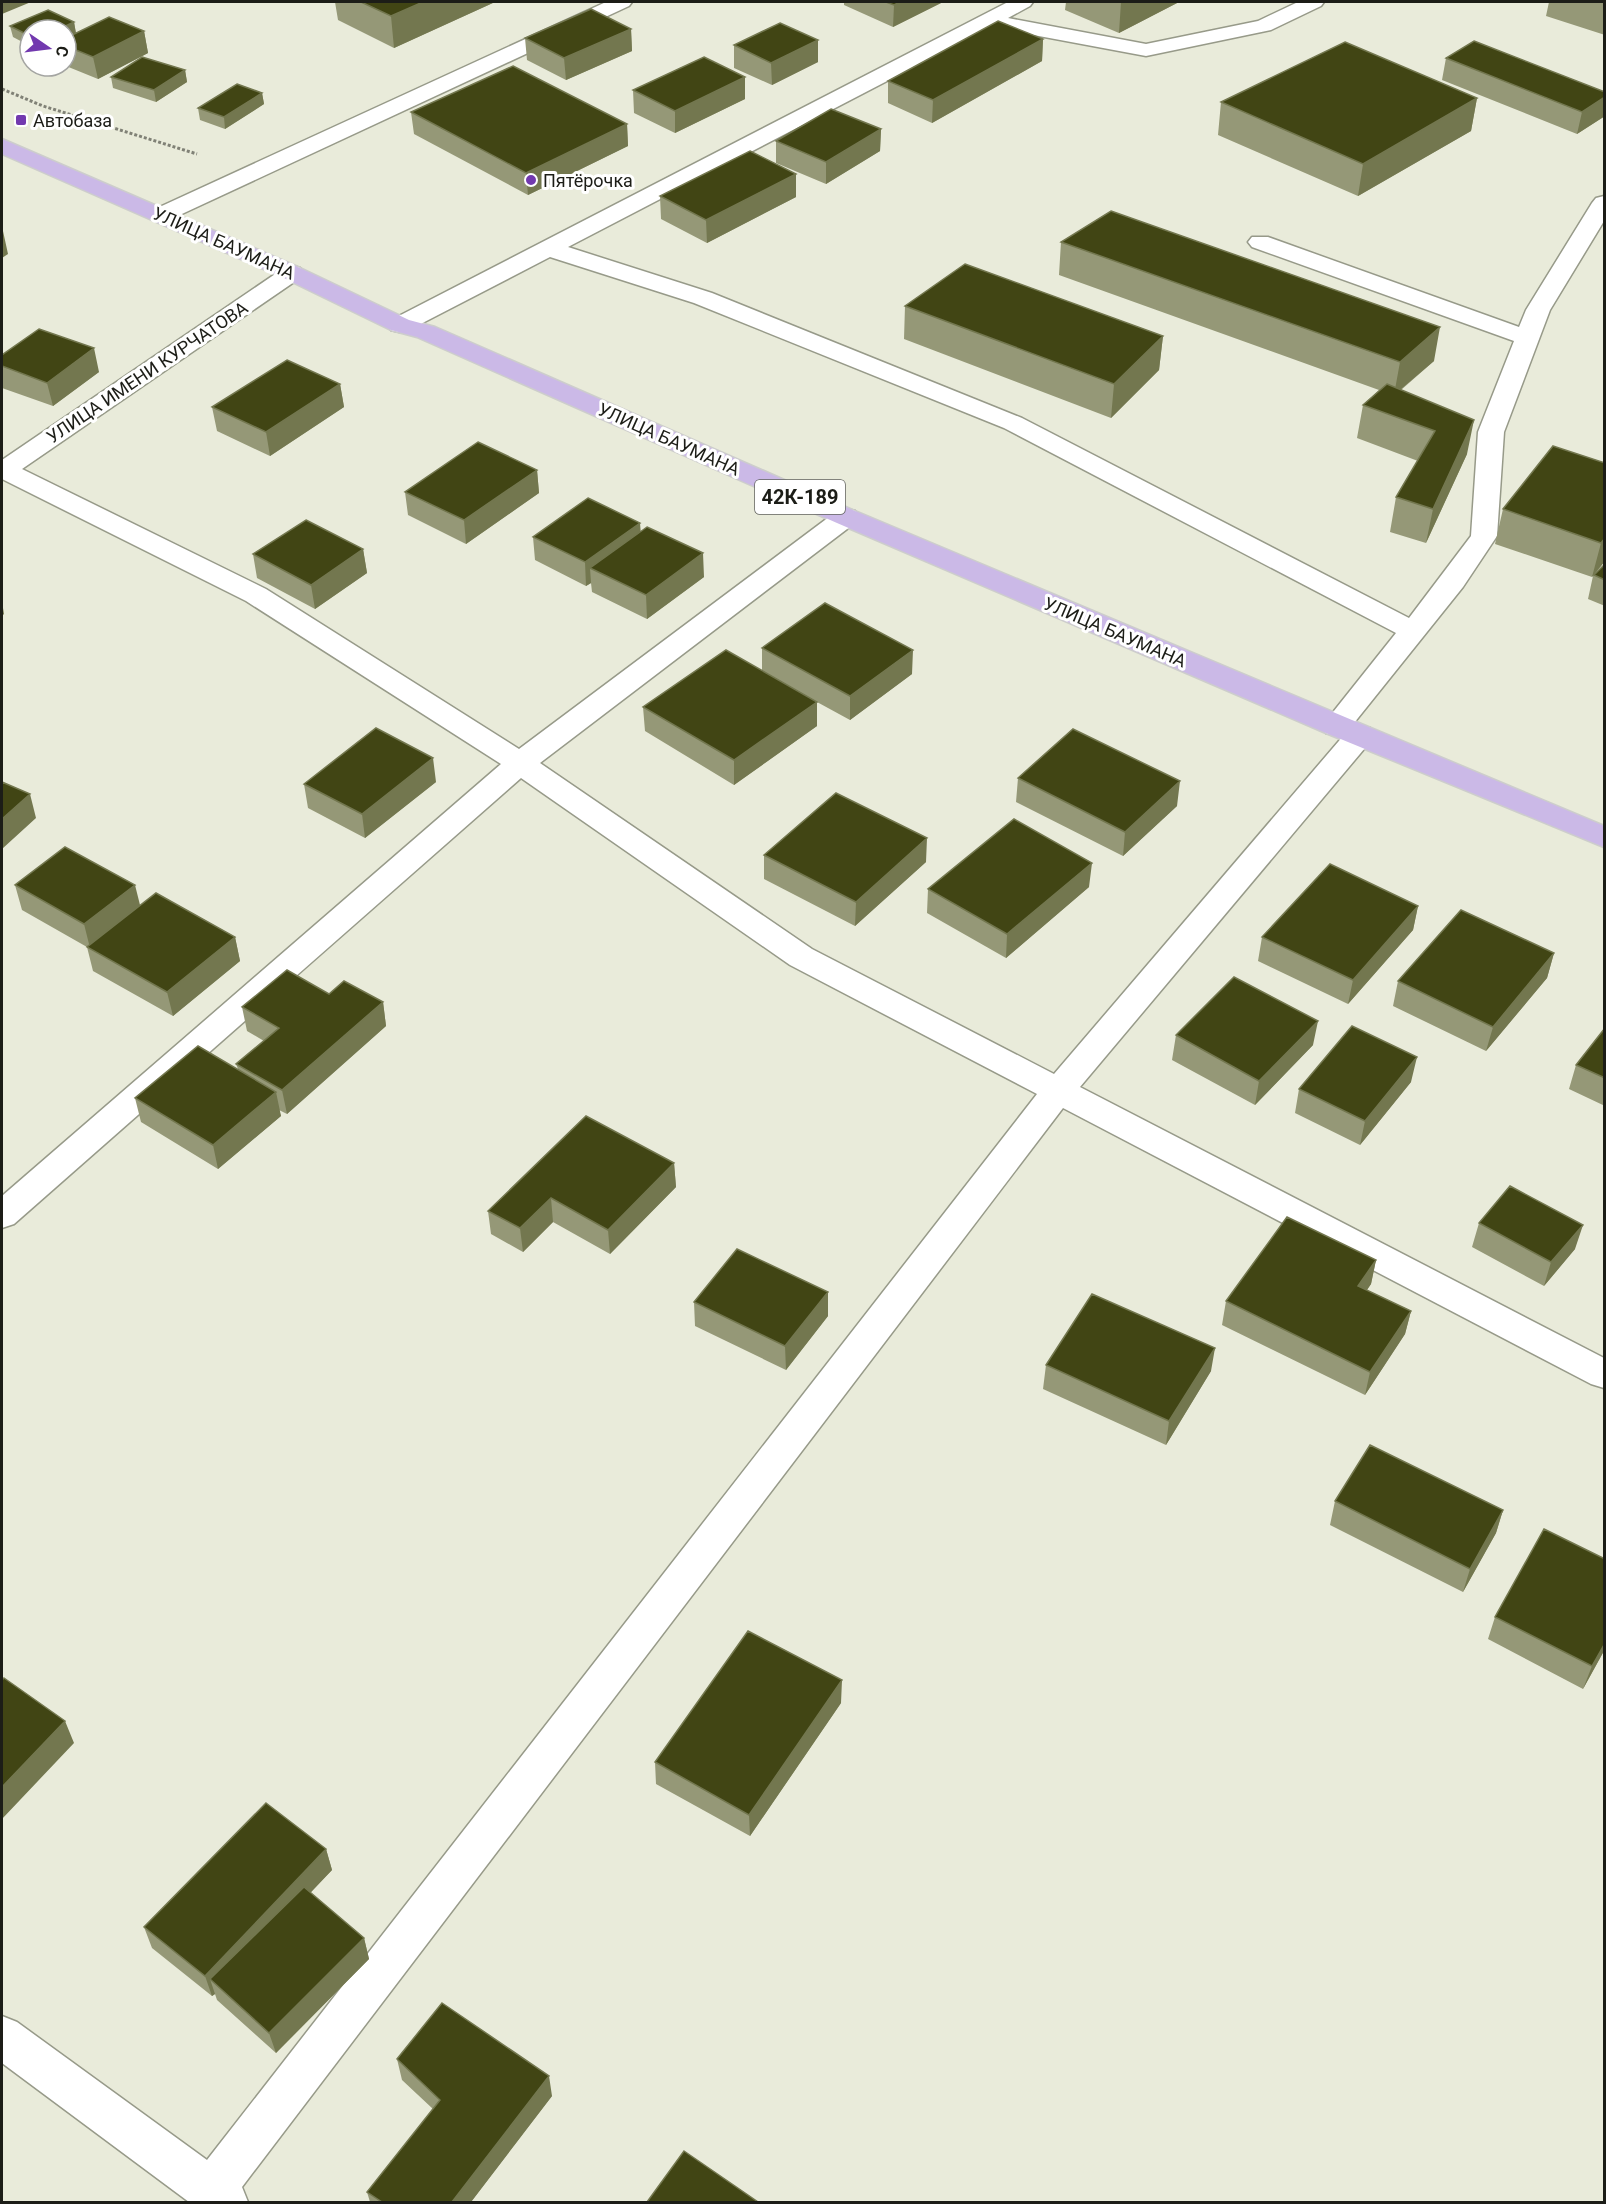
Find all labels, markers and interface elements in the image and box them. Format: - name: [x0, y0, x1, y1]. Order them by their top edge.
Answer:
- north arrow: [18, 18, 78, 78]
- text: С: [52, 44, 73, 59]
- place label: Автобаза: [33, 110, 112, 131]
- marker: Автобаза: [14, 113, 28, 127]
- place label: Пятёрочка: [543, 170, 633, 191]
- marker: Пятёрочка: [524, 173, 538, 187]
- street label: УЛИЦА БАУМАНА: [150, 202, 298, 284]
- street label: УЛИЦА ИМЕНИ КУРЧАТОВА: [42, 297, 252, 447]
- street label: УЛИЦА БАУМАНА: [595, 398, 743, 480]
- road number: 42К-189: [755, 480, 845, 514]
- street label: УЛИЦА БАУМАНА: [1041, 592, 1190, 672]

